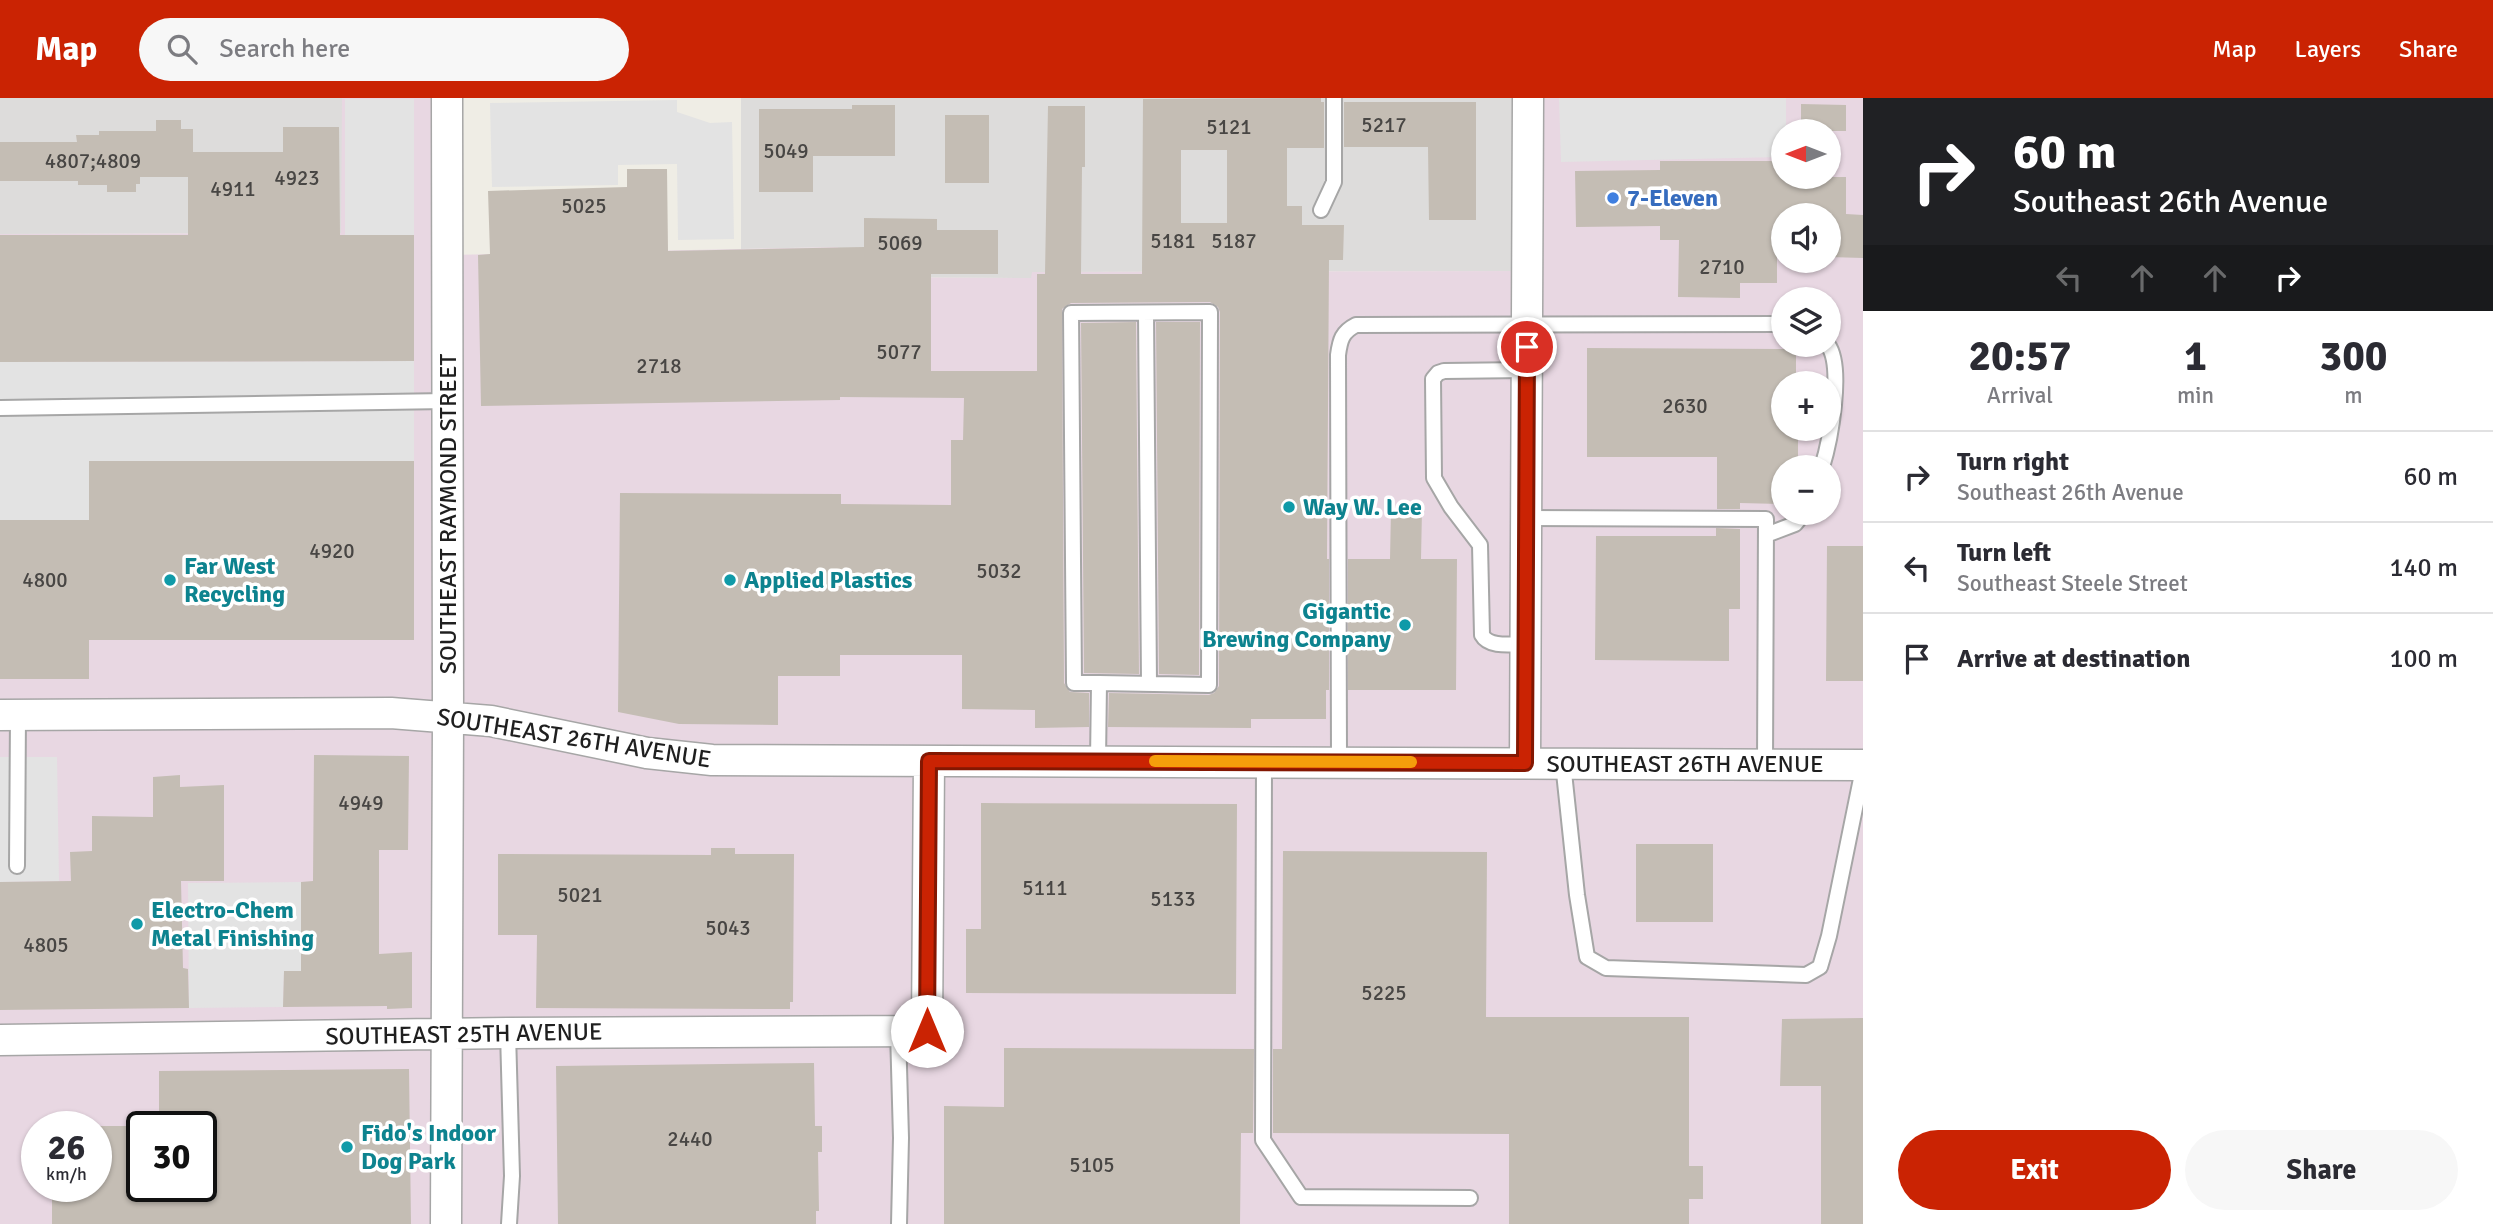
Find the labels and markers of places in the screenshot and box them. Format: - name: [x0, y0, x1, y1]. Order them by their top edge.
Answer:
- place label: 7-Eleven: [1627, 183, 1718, 213]
- marker: 7-Eleven: [1605, 190, 1621, 206]
- pin: [1497, 317, 1557, 377]
- place label: Way W. Lee: [1303, 492, 1422, 522]
- marker: Way W. Lee: [1281, 499, 1297, 515]
- place label: Far West Recycling: [184, 551, 285, 609]
- place label: Applied Plastics: [744, 565, 913, 595]
- marker: Far West Recycling: [162, 572, 178, 588]
- marker: Applied Plastics: [722, 572, 738, 588]
- place label: Gigantic Brewing Company: [1202, 596, 1391, 654]
- marker: Gigantic Brewing Company: [1397, 617, 1413, 633]
- place label: Electro-Chem Metal Finishing: [151, 895, 314, 953]
- marker: Electro-Chem Metal Finishing: [129, 916, 145, 932]
- place label: Fido's Indoor Dog Park: [361, 1118, 497, 1176]
- marker: Fido's Indoor Dog Park: [339, 1139, 355, 1155]

